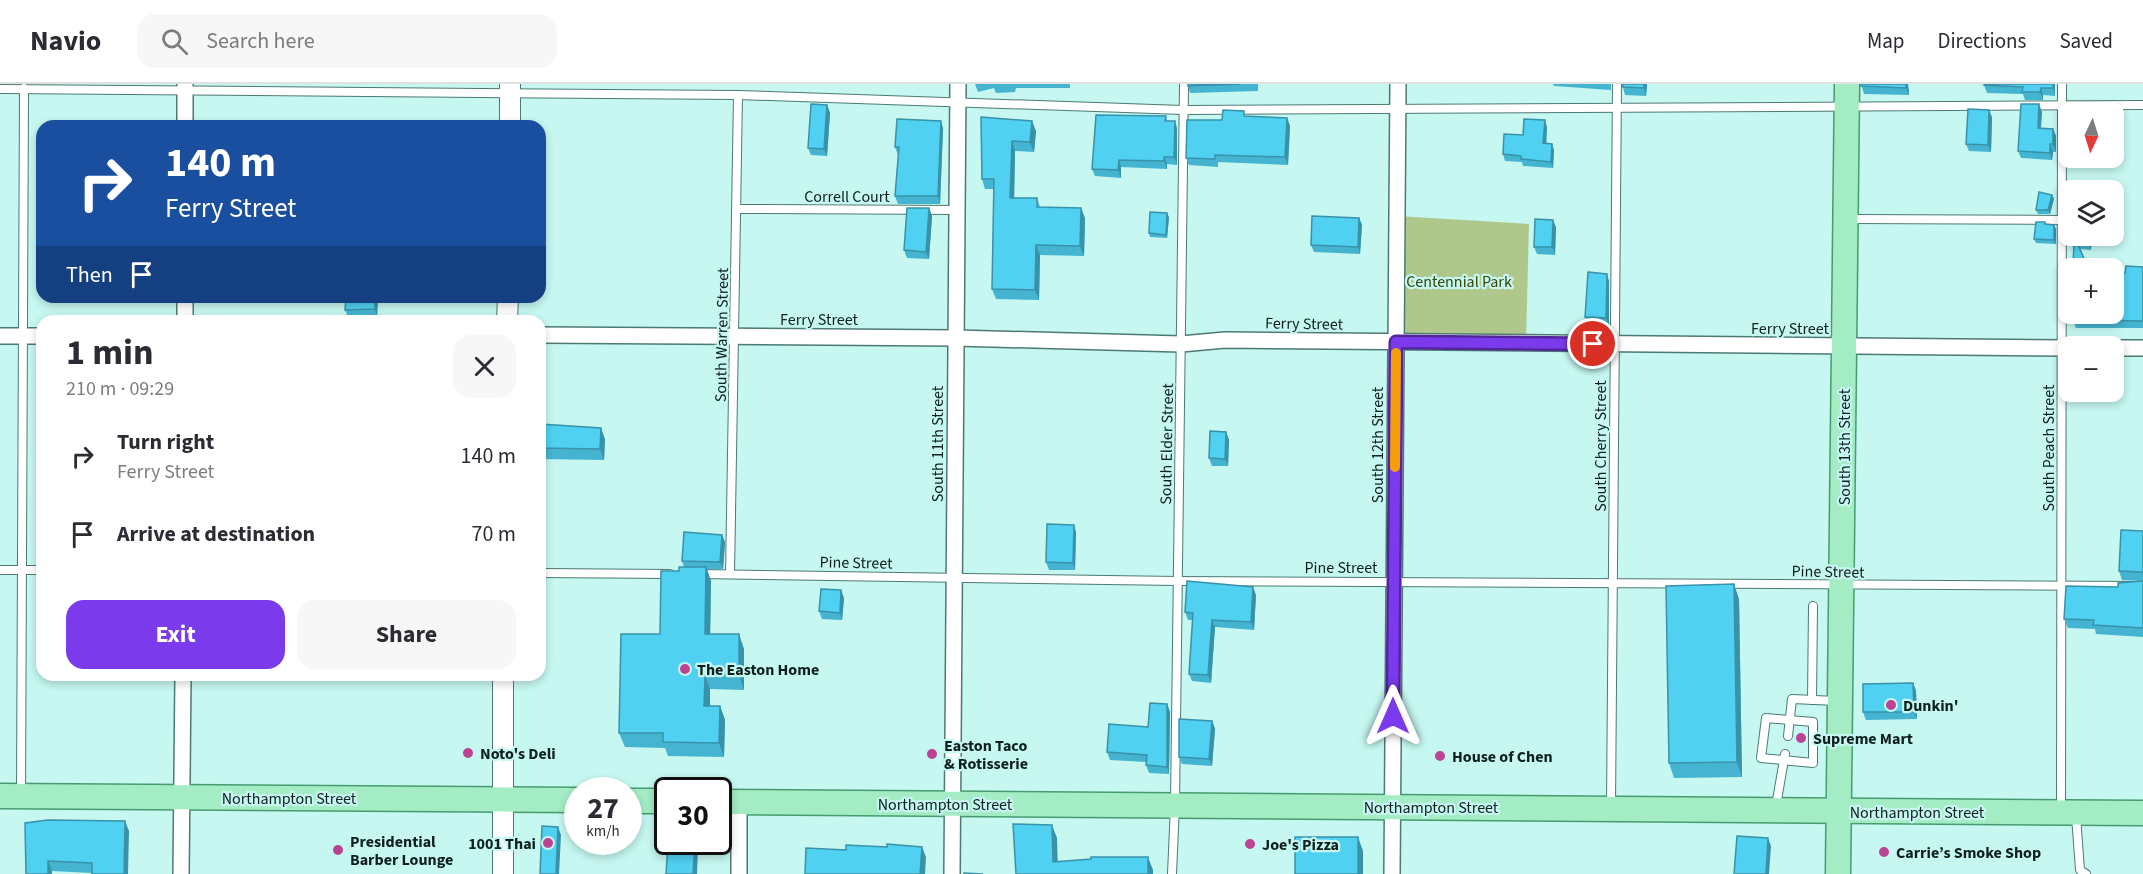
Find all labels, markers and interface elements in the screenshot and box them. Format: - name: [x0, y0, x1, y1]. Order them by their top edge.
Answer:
- search box: [137, 14, 557, 68]
- text: Navio: [30, 21, 101, 61]
- icon: search: [158, 25, 191, 58]
- text: Search here: [206, 25, 315, 57]
- text: Map: [1867, 26, 1905, 56]
- text: Directions: [1938, 26, 2026, 56]
- text: Saved: [2059, 26, 2113, 56]
- north arrow: [2058, 102, 2124, 168]
- map controls: [2058, 102, 2124, 402]
- text: 140 m: [165, 133, 276, 193]
- icon: right: [66, 144, 144, 222]
- button: layers: [2058, 180, 2124, 246]
- street label: Correll Court: [804, 186, 890, 208]
- text: Ferry Street: [165, 189, 296, 228]
- icon: arrive: [125, 258, 158, 291]
- button: +: [2058, 258, 2124, 324]
- text: Then: [66, 259, 113, 291]
- street label: South Warren Street: [710, 267, 734, 402]
- park label: Centennial Park: [1406, 271, 1512, 293]
- street label: Ferry Street: [780, 309, 859, 331]
- street label: Ferry Street: [1265, 312, 1344, 336]
- pin: [1567, 318, 1618, 369]
- street label: Ferry Street: [1751, 318, 1830, 340]
- text: 1 min: [66, 327, 154, 378]
- icon: arrive: [1576, 327, 1609, 360]
- button: close: [453, 335, 516, 398]
- button: −: [2058, 336, 2124, 402]
- text: 210 m · 09:29: [66, 375, 174, 403]
- street label: South Cherry Street: [1590, 380, 1612, 512]
- street label: South Elder Street: [1155, 383, 1179, 505]
- street label: South Peach Street: [2038, 384, 2060, 511]
- street label: South 11th Street: [927, 385, 949, 502]
- street label: South 12th Street: [1367, 386, 1389, 503]
- street label: South 13th Street: [1834, 388, 1856, 505]
- text: Turn right: [117, 426, 214, 458]
- icon: right: [66, 440, 99, 473]
- text: 140 m: [461, 440, 516, 472]
- text: Ferry Street: [117, 458, 214, 486]
- icon: arrive: [66, 518, 99, 551]
- text: Arrive at destination: [117, 518, 315, 550]
- text: 70 m: [471, 518, 516, 550]
- street label: Pine Street: [819, 551, 893, 575]
- street label: Pine Street: [1305, 557, 1378, 579]
- street label: Pine Street: [1791, 560, 1865, 584]
- button: Exit: [66, 600, 285, 669]
- button: Share: [297, 600, 516, 669]
- place label: The Easton Home: [697, 659, 819, 681]
- marker: The Easton Home: [678, 662, 692, 676]
- position arrow: [1361, 684, 1425, 748]
- place label: Dunkin': [1903, 695, 1959, 717]
- marker: Dunkin': [1884, 698, 1898, 712]
- place label: Supreme Mart: [1813, 728, 1913, 750]
- marker: Supreme Mart: [1794, 731, 1808, 745]
- place label: Easton Taco & Rotisserie: [944, 735, 1028, 775]
- place label: Noto's Deli: [480, 743, 556, 765]
- marker: Noto's Deli: [461, 746, 475, 760]
- place label: House of Chen: [1452, 746, 1553, 768]
- marker: Easton Taco & Rotisserie: [925, 747, 939, 761]
- marker: House of Chen: [1433, 749, 1447, 763]
- speed limit sign: 30: [654, 777, 732, 855]
- text: 27: [587, 787, 619, 830]
- street label: Northampton Street: [222, 788, 357, 810]
- street label: Northampton Street: [878, 794, 1013, 816]
- street label: Northampton Street: [1364, 797, 1499, 819]
- street label: Northampton Street: [1850, 802, 1985, 824]
- text: km/h: [586, 821, 620, 842]
- place label: Presidential Barber Lounge: [350, 831, 453, 871]
- place label: 1001 Thai: [468, 833, 536, 855]
- place label: Joe's Pizza: [1262, 834, 1339, 856]
- marker: 1001 Thai: [541, 836, 555, 850]
- marker: Joe's Pizza: [1243, 837, 1257, 851]
- place label: Carrie’s Smoke Shop: [1896, 842, 2041, 864]
- marker: Presidential Barber Lounge: [331, 843, 345, 857]
- marker: Carrie’s Smoke Shop: [1877, 845, 1891, 859]

